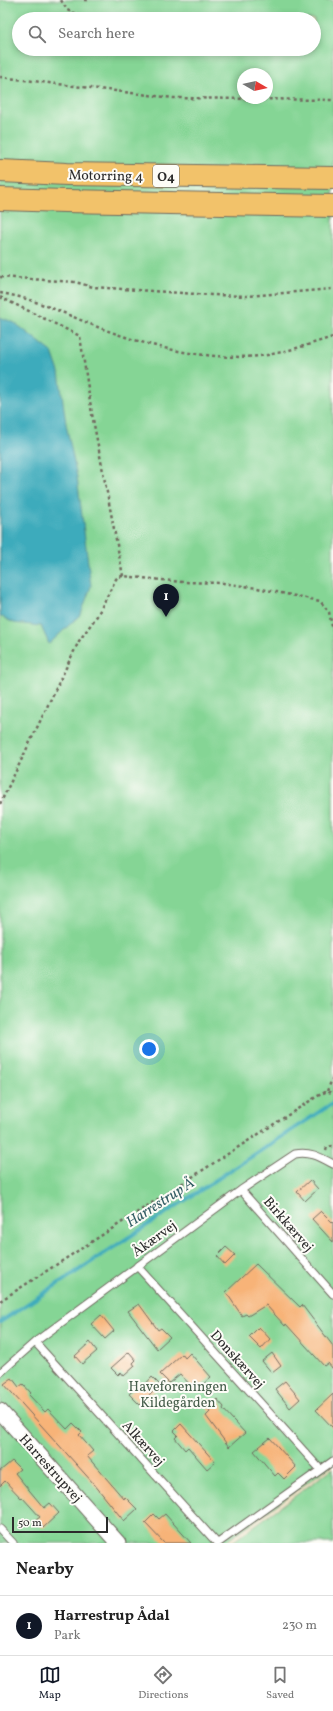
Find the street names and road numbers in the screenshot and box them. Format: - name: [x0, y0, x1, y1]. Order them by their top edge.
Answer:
- road number: O4: [153, 165, 179, 187]
- street label: Motorring 4: [68, 166, 144, 187]
- street label: Birkkærvej: [259, 1193, 317, 1257]
- street label: Åkærvej: [129, 1217, 181, 1262]
- street label: Donskærvej: [205, 1326, 268, 1394]
- street label: Alkærvej: [117, 1417, 168, 1471]
- street label: Harrestrupvej: [14, 1431, 86, 1507]

